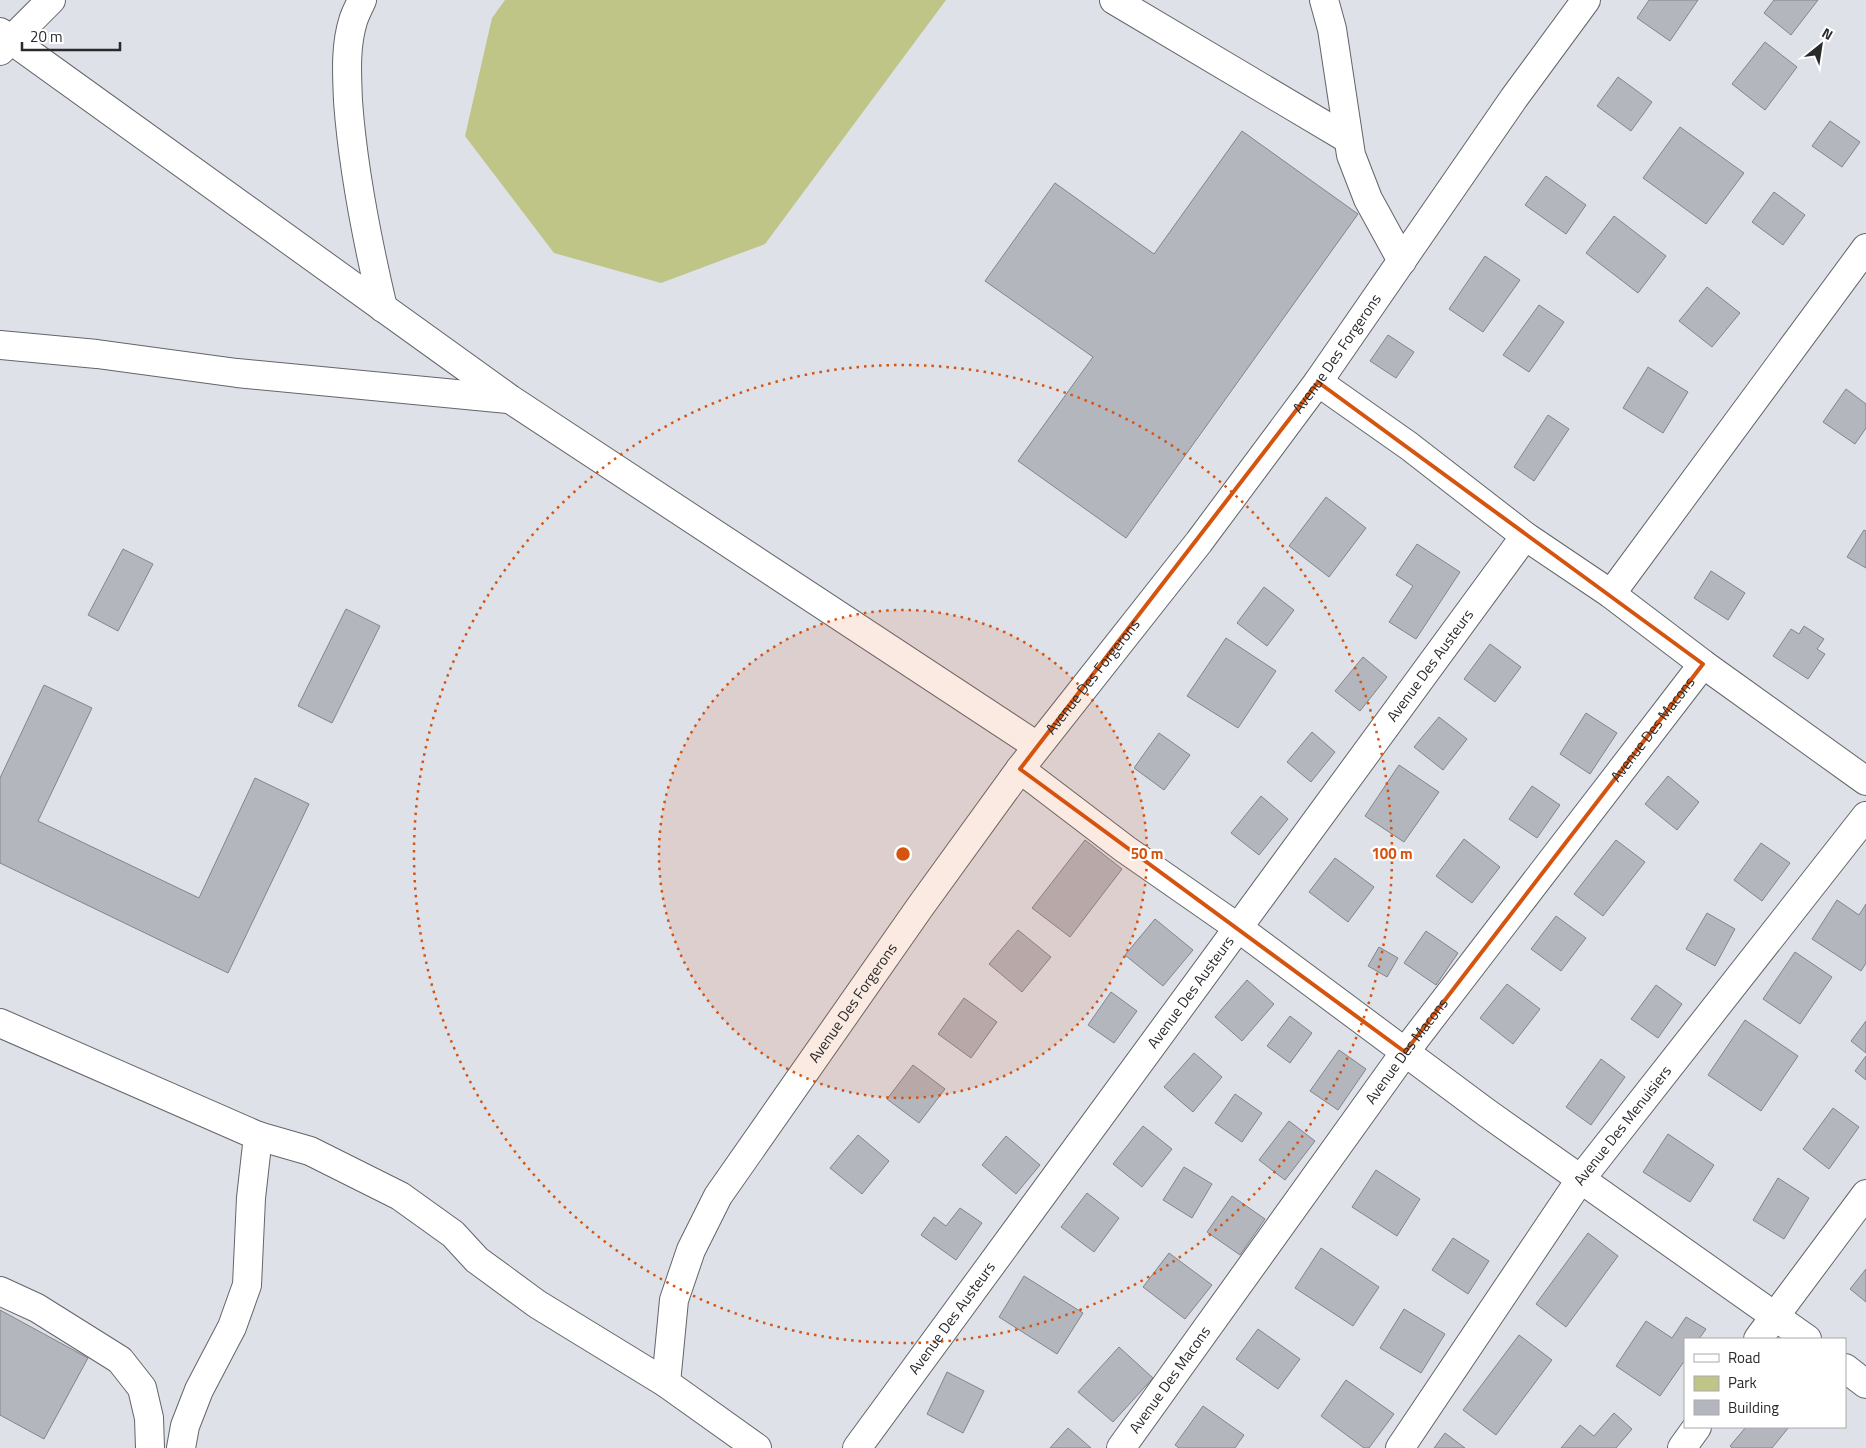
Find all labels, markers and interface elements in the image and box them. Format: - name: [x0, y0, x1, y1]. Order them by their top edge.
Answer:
- scale bar: [22, 20, 120, 52]
- north arrow: [1796, 20, 1846, 70]
- text: N: [1818, 22, 1837, 45]
- text: 20 m: [30, 25, 63, 48]
- street label: Avenue Des Forgerons: [1286, 289, 1387, 418]
- street label: Avenue Des Austeurs: [1381, 604, 1479, 726]
- street label: Avenue Des Forgerons: [1039, 614, 1145, 739]
- street label: Avenue Des Macons: [1604, 672, 1700, 787]
- text: 50 m: [1131, 842, 1163, 865]
- text: 100 m: [1371, 842, 1413, 865]
- centre of rings: [894, 845, 912, 863]
- street label: Avenue Des Austeurs: [1141, 931, 1240, 1053]
- street label: Avenue Des Forgerons: [803, 938, 903, 1067]
- street label: Avenue Des Macons: [1359, 993, 1454, 1109]
- street label: Avenue Des Menuisiers: [1568, 1060, 1677, 1190]
- street label: Avenue Des Austeurs: [903, 1257, 1001, 1379]
- street label: Avenue Des Macons: [1123, 1321, 1216, 1438]
- legend: [1684, 1338, 1846, 1428]
- text: Road: [1728, 1346, 1760, 1369]
- text: Park: [1728, 1371, 1757, 1394]
- text: Building: [1728, 1396, 1779, 1419]

